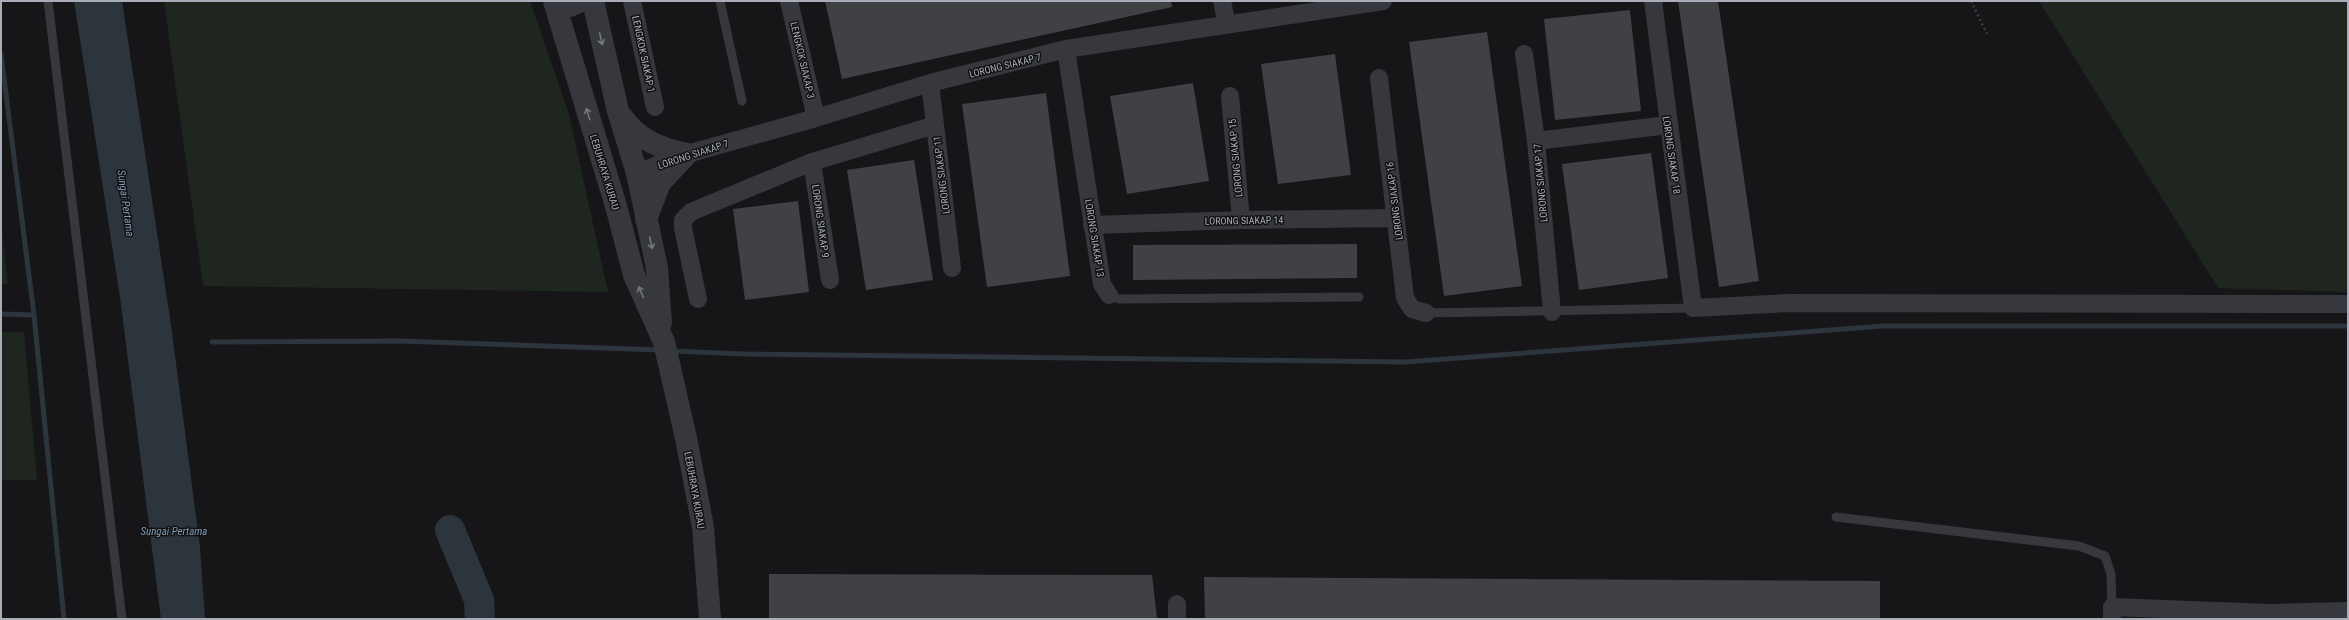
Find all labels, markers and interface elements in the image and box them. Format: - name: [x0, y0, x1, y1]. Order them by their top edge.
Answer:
- street label: LENGKOK SIAKAP 1: [630, 15, 657, 94]
- street label: LENGKOK SIAKAP 3: [788, 21, 817, 100]
- one-way arrow: [598, 32, 606, 45]
- street label: LORONG SIAKAP 7: [968, 51, 1042, 80]
- one-way arrow: [584, 107, 591, 120]
- street label: LORONG SIAKAP 18: [1661, 115, 1682, 195]
- street label: LORONG SIAKAP 15: [1227, 118, 1244, 198]
- street label: LEBUHRAYA KURAU: [588, 133, 621, 211]
- street label: LORONG SIAKAP 11: [931, 135, 952, 215]
- street label: LORONG SIAKAP 7: [656, 138, 730, 171]
- street label: LORONG SIAKAP 17: [1532, 143, 1549, 223]
- street label: LORONG SIAKAP 16: [1384, 161, 1405, 241]
- water label: Sungai Pertama: [114, 169, 137, 237]
- street label: LORONG SIAKAP 9: [810, 184, 831, 258]
- street label: LORONG SIAKAP 13: [1083, 198, 1106, 278]
- street label: LORONG SIAKAP 14: [1205, 214, 1283, 227]
- one-way arrow: [648, 237, 656, 250]
- one-way arrow: [637, 286, 644, 298]
- street label: LEBUHRAYA KURAU: [682, 451, 707, 530]
- water label: Sungai Pertama: [141, 525, 207, 538]

